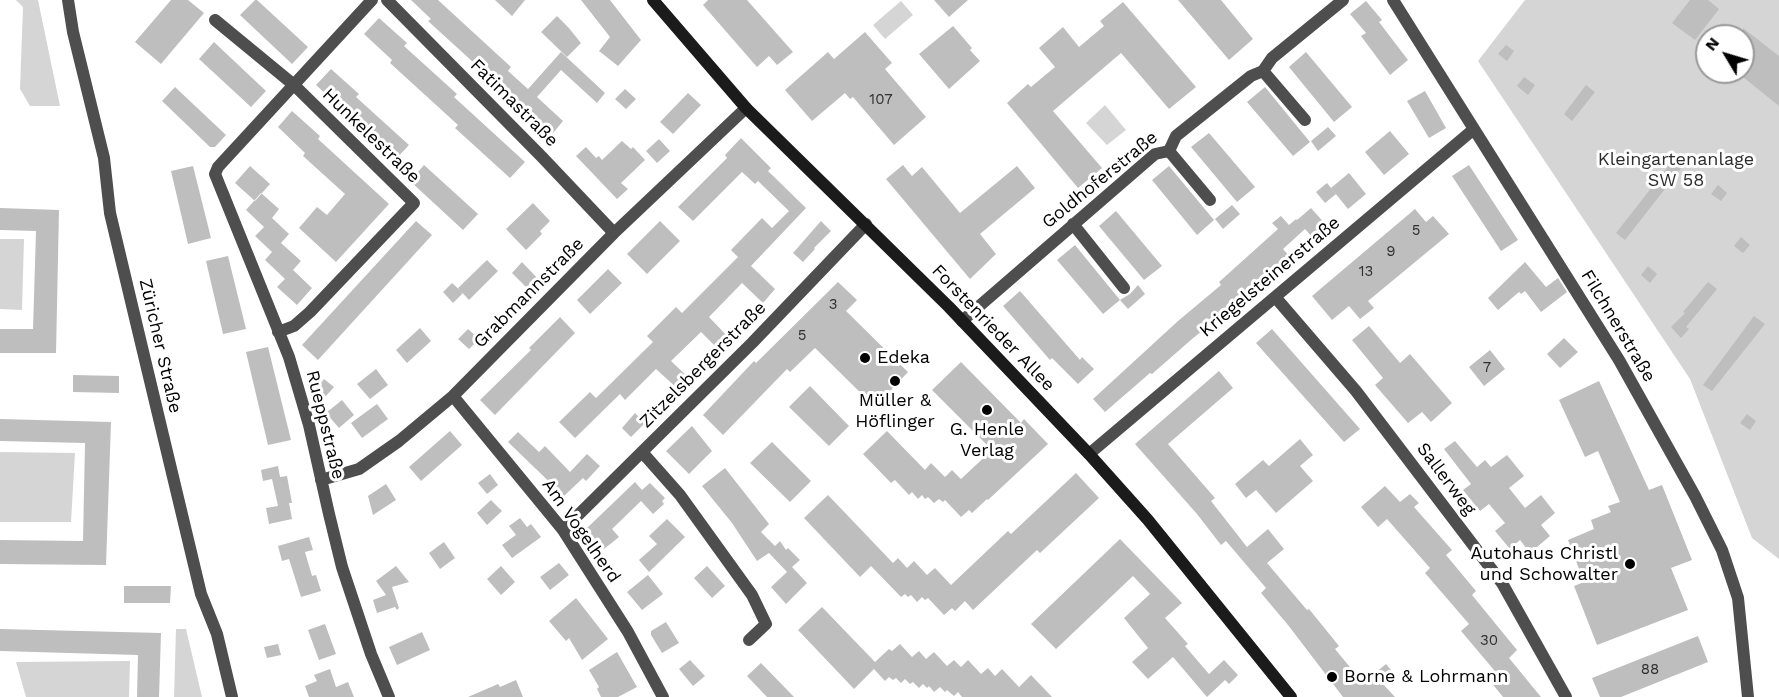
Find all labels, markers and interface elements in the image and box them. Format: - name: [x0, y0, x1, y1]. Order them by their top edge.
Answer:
- north arrow: [1695, 24, 1755, 84]
- text: N: [1701, 33, 1723, 54]
- street label: Fatimastraße: [466, 55, 562, 151]
- street label: Hunkelestraße: [318, 84, 424, 188]
- house number: 107: [869, 91, 893, 109]
- street label: Goldhoferstraße: [1038, 127, 1162, 233]
- park label: Kleingartenanlage SW 58: [1598, 149, 1754, 192]
- street label: Kriegelsteinerstraße: [1196, 212, 1344, 342]
- house number: 5: [1412, 222, 1420, 240]
- street label: Grabmannstraße: [469, 233, 589, 353]
- house number: 9: [1386, 243, 1396, 261]
- street label: Forstenrieder Allee: [927, 260, 1059, 396]
- house number: 13: [1359, 263, 1373, 281]
- street label: Filchnerstraße: [1576, 266, 1660, 386]
- street label: Züricher Straße: [134, 277, 186, 415]
- house number: 3: [829, 296, 837, 314]
- street label: Zitzelsbergerstraße: [635, 297, 771, 433]
- house number: 5: [798, 327, 806, 345]
- place label: Edeka: [877, 347, 930, 369]
- marker: Edeka: [858, 351, 872, 365]
- house number: 7: [1483, 359, 1491, 377]
- street label: Rueppstraße: [301, 368, 349, 482]
- marker: Müller & Höflinger: [888, 374, 902, 388]
- place label: Müller & Höflinger: [855, 390, 935, 432]
- marker: G. Henle Verlag: [980, 403, 994, 417]
- place label: G. Henle Verlag: [950, 419, 1024, 462]
- street label: Sallerweg: [1412, 439, 1480, 519]
- street label: Am Vogelherd: [537, 475, 625, 587]
- place label: Autohaus Christl und Schowalter: [1471, 543, 1618, 586]
- marker: Autohaus Christl und Schowalter: [1623, 557, 1637, 571]
- house number: 30: [1480, 632, 1498, 650]
- house number: 88: [1641, 661, 1659, 679]
- place label: Borne & Lohrmann: [1344, 666, 1508, 688]
- marker: Borne & Lohrmann: [1325, 670, 1339, 684]

